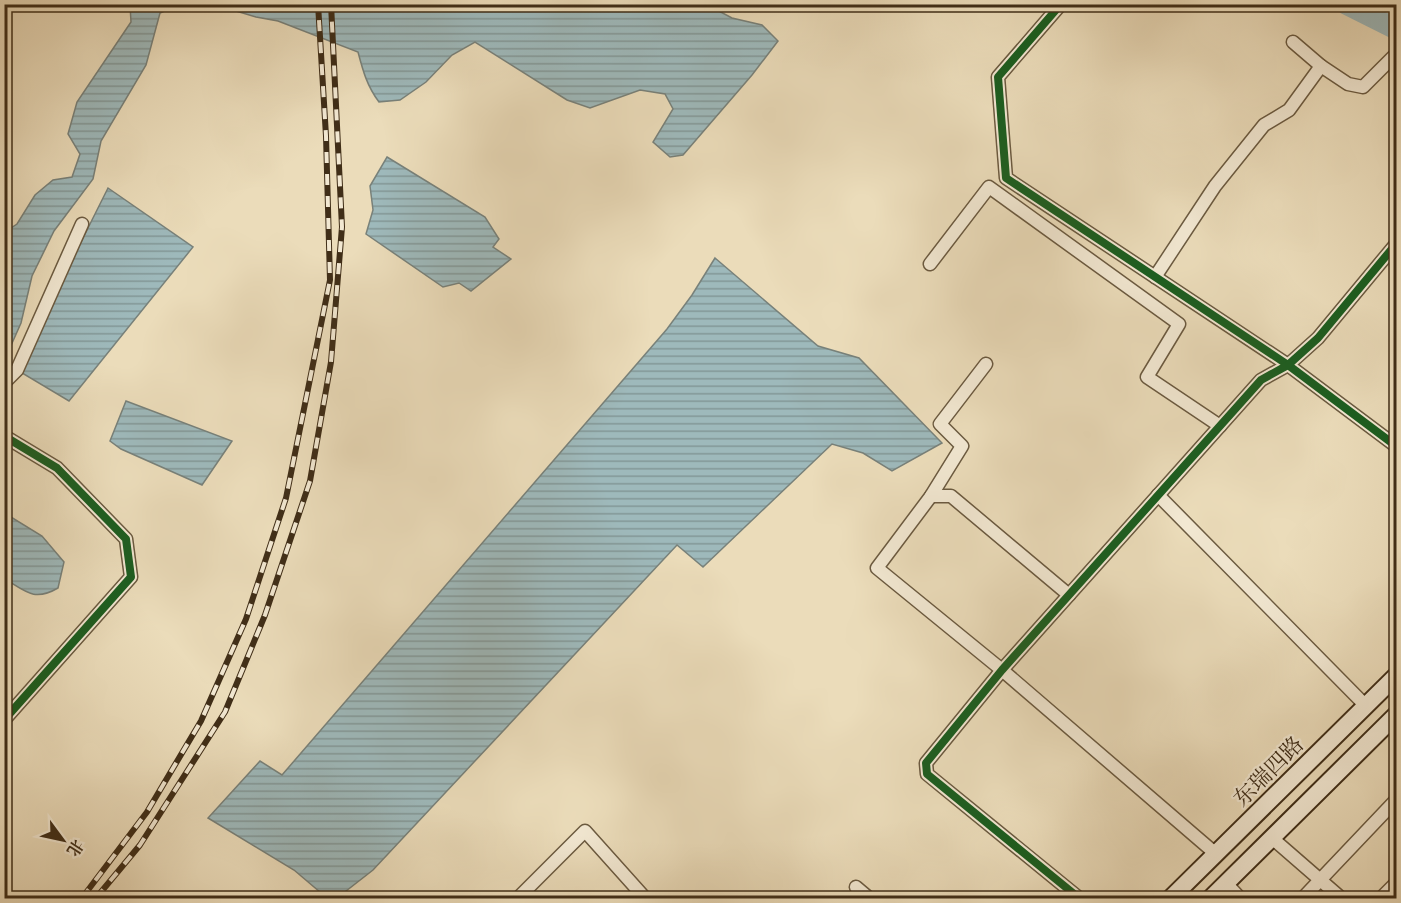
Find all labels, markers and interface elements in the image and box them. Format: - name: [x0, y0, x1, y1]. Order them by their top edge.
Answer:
- street label: 东瑞四路: [1229, 732, 1308, 811]
- north arrow: [33, 810, 93, 870]
- text: 北: [63, 836, 87, 859]

